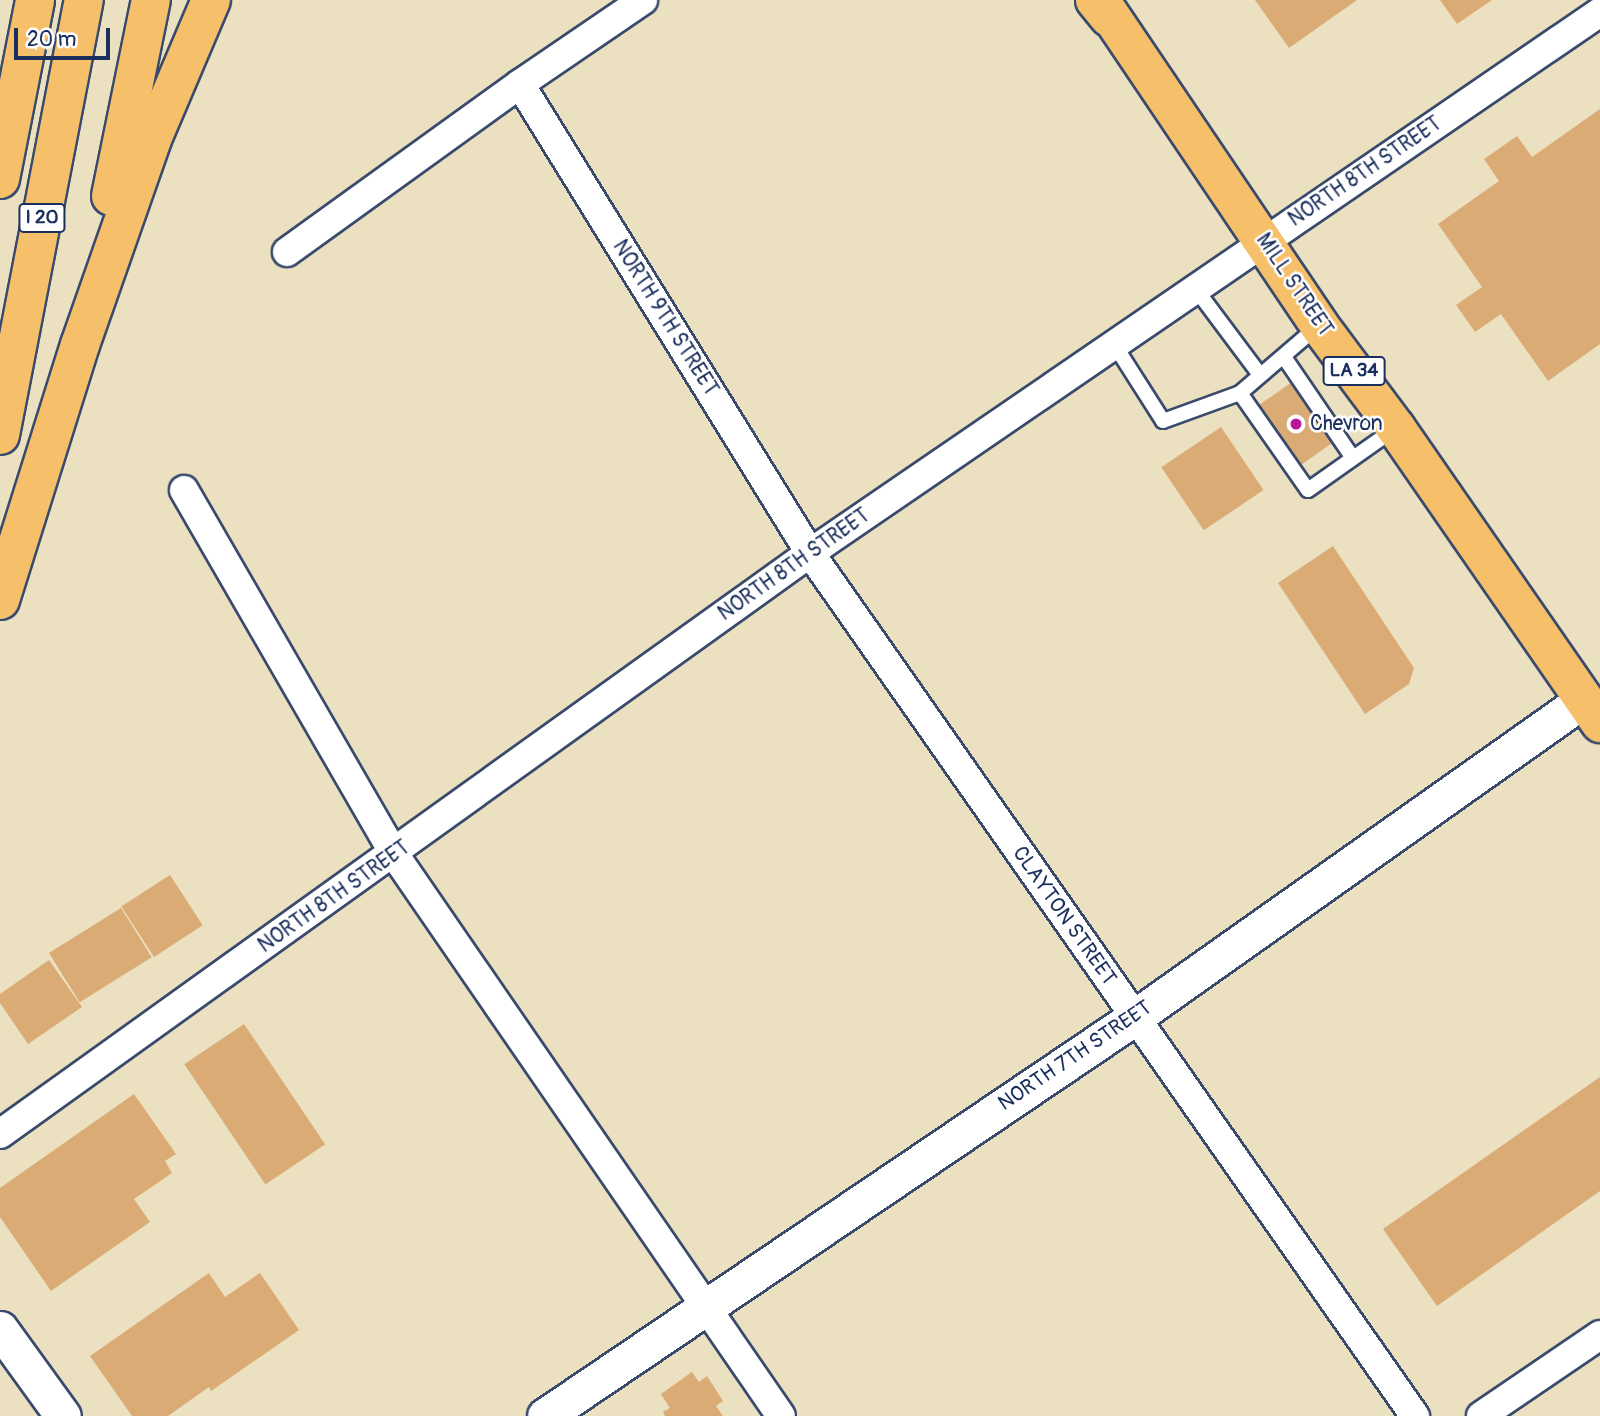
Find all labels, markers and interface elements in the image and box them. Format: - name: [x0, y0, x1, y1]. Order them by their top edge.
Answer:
- scale bar: [18, 14, 114, 58]
- text: 20 m: [27, 26, 76, 53]
- street label: NORTH 8TH STREET: [1284, 112, 1446, 232]
- road number: I 20: [18, 202, 66, 233]
- street label: MILL STREET: [1250, 229, 1338, 341]
- street label: NORTH 9TH STREET: [607, 235, 723, 401]
- road number: LA 34: [1322, 356, 1386, 386]
- place label: Chevron: [1310, 411, 1383, 437]
- marker: Chevron: [1288, 416, 1304, 432]
- street label: NORTH 8TH STREET: [714, 503, 874, 627]
- street label: NORTH 8TH STREET: [254, 835, 414, 959]
- street label: CLAYTON STREET: [1007, 842, 1121, 990]
- street label: NORTH 7TH STREET: [994, 995, 1156, 1117]

